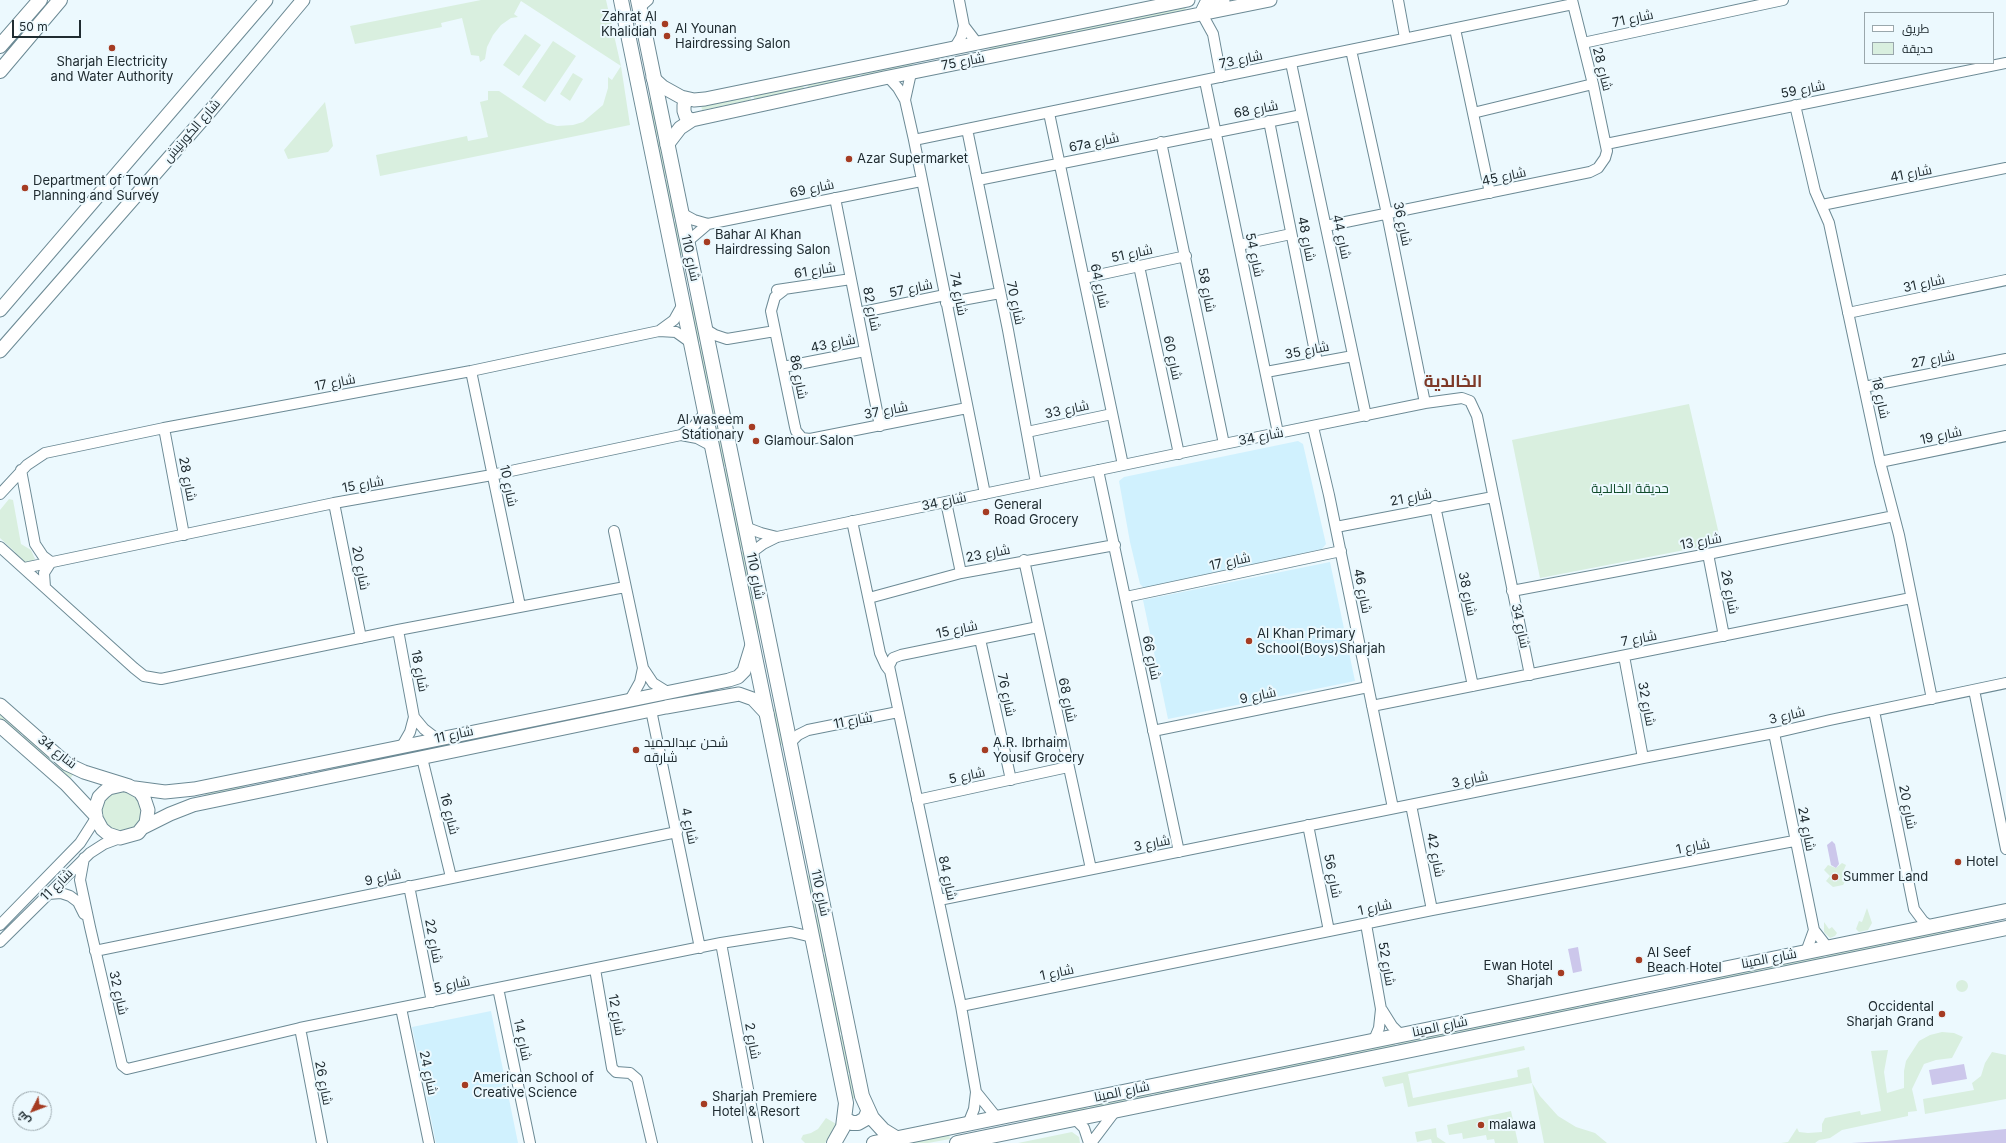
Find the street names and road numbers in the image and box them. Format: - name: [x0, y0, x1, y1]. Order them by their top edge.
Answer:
- street label: شارع 71: [1611, 7, 1655, 31]
- street label: شارع 28: [1589, 45, 1615, 93]
- street label: شارع 73: [1218, 48, 1264, 72]
- street label: شارع 75: [940, 50, 986, 74]
- street label: شارع 59: [1780, 78, 1826, 102]
- street label: شارع الكورنيش: [160, 96, 224, 166]
- street label: شارع 68: [1232, 98, 1280, 122]
- street label: 67a شارع: [1067, 130, 1121, 156]
- street label: شارع 41: [1889, 162, 1933, 186]
- street label: شارع 45: [1480, 165, 1528, 189]
- street label: شارع 69: [788, 177, 836, 201]
- street label: شارع 36: [1390, 200, 1414, 248]
- street label: شارع 44: [1329, 213, 1353, 261]
- street label: شارع 48: [1294, 215, 1318, 263]
- street label: شارع 54: [1242, 231, 1266, 279]
- street label: شارع 110: [677, 233, 703, 283]
- street label: شارع 51: [1110, 242, 1154, 266]
- street label: شارع 61: [793, 260, 837, 282]
- street label: شارع 64: [1087, 262, 1111, 310]
- street label: شارع 58: [1194, 267, 1218, 313]
- street label: شارع 74: [946, 271, 970, 317]
- street label: شارع 31: [1902, 272, 1946, 296]
- street label: شارع 57: [888, 277, 934, 301]
- street label: شارع 70: [1003, 280, 1027, 326]
- street label: شارع 82: [859, 286, 883, 332]
- street label: شارع 43: [809, 332, 857, 356]
- street label: شارع 60: [1160, 334, 1184, 382]
- street label: شارع 35: [1284, 339, 1330, 363]
- street label: شارع 27: [1910, 348, 1956, 372]
- street label: شارع 86: [786, 353, 810, 401]
- street label: شارع 17: [313, 371, 357, 395]
- street label: شارع 18: [1868, 376, 1892, 420]
- street label: شارع 33: [1043, 398, 1091, 422]
- street label: شارع 37: [863, 399, 909, 423]
- street label: شارع 19: [1919, 424, 1963, 448]
- street label: شارع 34: [1237, 425, 1285, 449]
- street label: شارع 28: [175, 456, 199, 502]
- street label: شارع 10: [496, 464, 520, 508]
- street label: شارع 15: [341, 474, 385, 496]
- street label: شارع 21: [1389, 486, 1433, 510]
- street label: شارع 34: [920, 490, 968, 514]
- street label: شارع 13: [1679, 531, 1723, 553]
- street label: شارع 23: [965, 542, 1011, 566]
- street label: شارع 20: [348, 544, 372, 592]
- street label: شارع 17: [1208, 550, 1252, 574]
- street label: شارع 110: [743, 551, 767, 601]
- street label: شارع 46: [1350, 567, 1374, 615]
- street label: شارع 26: [1717, 569, 1741, 615]
- street label: شارع 38: [1455, 570, 1479, 618]
- street label: شارع 34: [1508, 602, 1532, 650]
- street label: شارع 15: [935, 618, 979, 642]
- street label: شارع 7: [1620, 628, 1658, 650]
- street label: شارع 66: [1139, 634, 1163, 682]
- street label: شارع 18: [407, 649, 431, 693]
- street label: شارع 76: [994, 672, 1018, 718]
- street label: شارع 68: [1055, 676, 1079, 724]
- street label: شارع 32: [1634, 681, 1658, 727]
- street label: شارع 9: [1238, 685, 1278, 707]
- street label: شارع 3: [1767, 704, 1807, 728]
- street label: شارع 11: [832, 710, 874, 732]
- street label: شارع 11: [433, 723, 475, 747]
- street label: شارع 34: [34, 732, 80, 772]
- street label: شارع 5: [947, 765, 987, 787]
- street label: شارع 3: [1450, 769, 1490, 791]
- street label: شارع 20: [1895, 783, 1919, 831]
- street label: شارع 16: [436, 792, 462, 836]
- street label: شارع 24: [1794, 805, 1818, 853]
- street label: شارع 4: [677, 806, 701, 846]
- street label: شارع 42: [1423, 831, 1447, 879]
- street label: شارع 3: [1132, 833, 1172, 855]
- street label: شارع 1: [1675, 836, 1711, 858]
- street label: شارع 56: [1320, 853, 1344, 899]
- street label: شارع 84: [935, 854, 959, 902]
- street label: شارع 11: [38, 866, 76, 904]
- street label: شارع 9: [363, 867, 403, 889]
- street label: شارع 110: [807, 868, 833, 918]
- street label: شارع 1: [1357, 897, 1393, 919]
- street label: شارع 22: [421, 918, 445, 964]
- street label: شارع 52: [1374, 941, 1398, 987]
- street label: شارع المينا: [1740, 946, 1798, 972]
- street label: شارع 1: [1039, 962, 1075, 984]
- street label: شارع 32: [105, 969, 131, 1017]
- street label: شارع 5: [432, 974, 472, 996]
- street label: شارع 12: [605, 993, 627, 1037]
- street label: شارع المينا: [1411, 1014, 1469, 1040]
- street label: شارع 14: [510, 1018, 534, 1062]
- street label: شارع 2: [741, 1022, 763, 1060]
- street label: شارع 24: [416, 1049, 440, 1097]
- street label: شارع 26: [311, 1060, 335, 1106]
- street label: شارع المينا: [1093, 1079, 1151, 1105]

